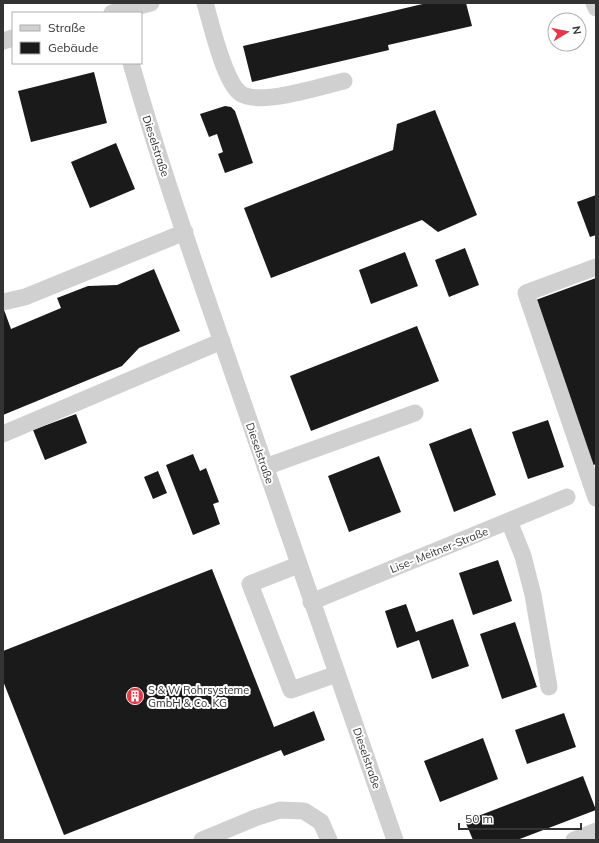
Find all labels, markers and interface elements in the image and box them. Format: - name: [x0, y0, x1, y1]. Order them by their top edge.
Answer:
- legend: [12, 12, 142, 64]
- north arrow: [547, 12, 587, 52]
- text: Straße: [48, 20, 85, 35]
- text: N: [569, 25, 584, 36]
- text: Gebäude: [48, 40, 98, 55]
- street label: Dieselstraße: [140, 114, 172, 178]
- street label: Dieselstraße: [243, 421, 277, 485]
- street label: Lise- Meitner-Straße: [388, 524, 490, 576]
- place label: S & W Rohrsysteme GmbH & Co. KG: [148, 683, 249, 710]
- building icon: S & W Rohrsysteme GmbH & Co. KG: [125, 686, 145, 706]
- street label: Dieselstraße: [350, 726, 384, 790]
- scale bar: [459, 805, 581, 831]
- text: 50 m: [465, 811, 493, 826]

